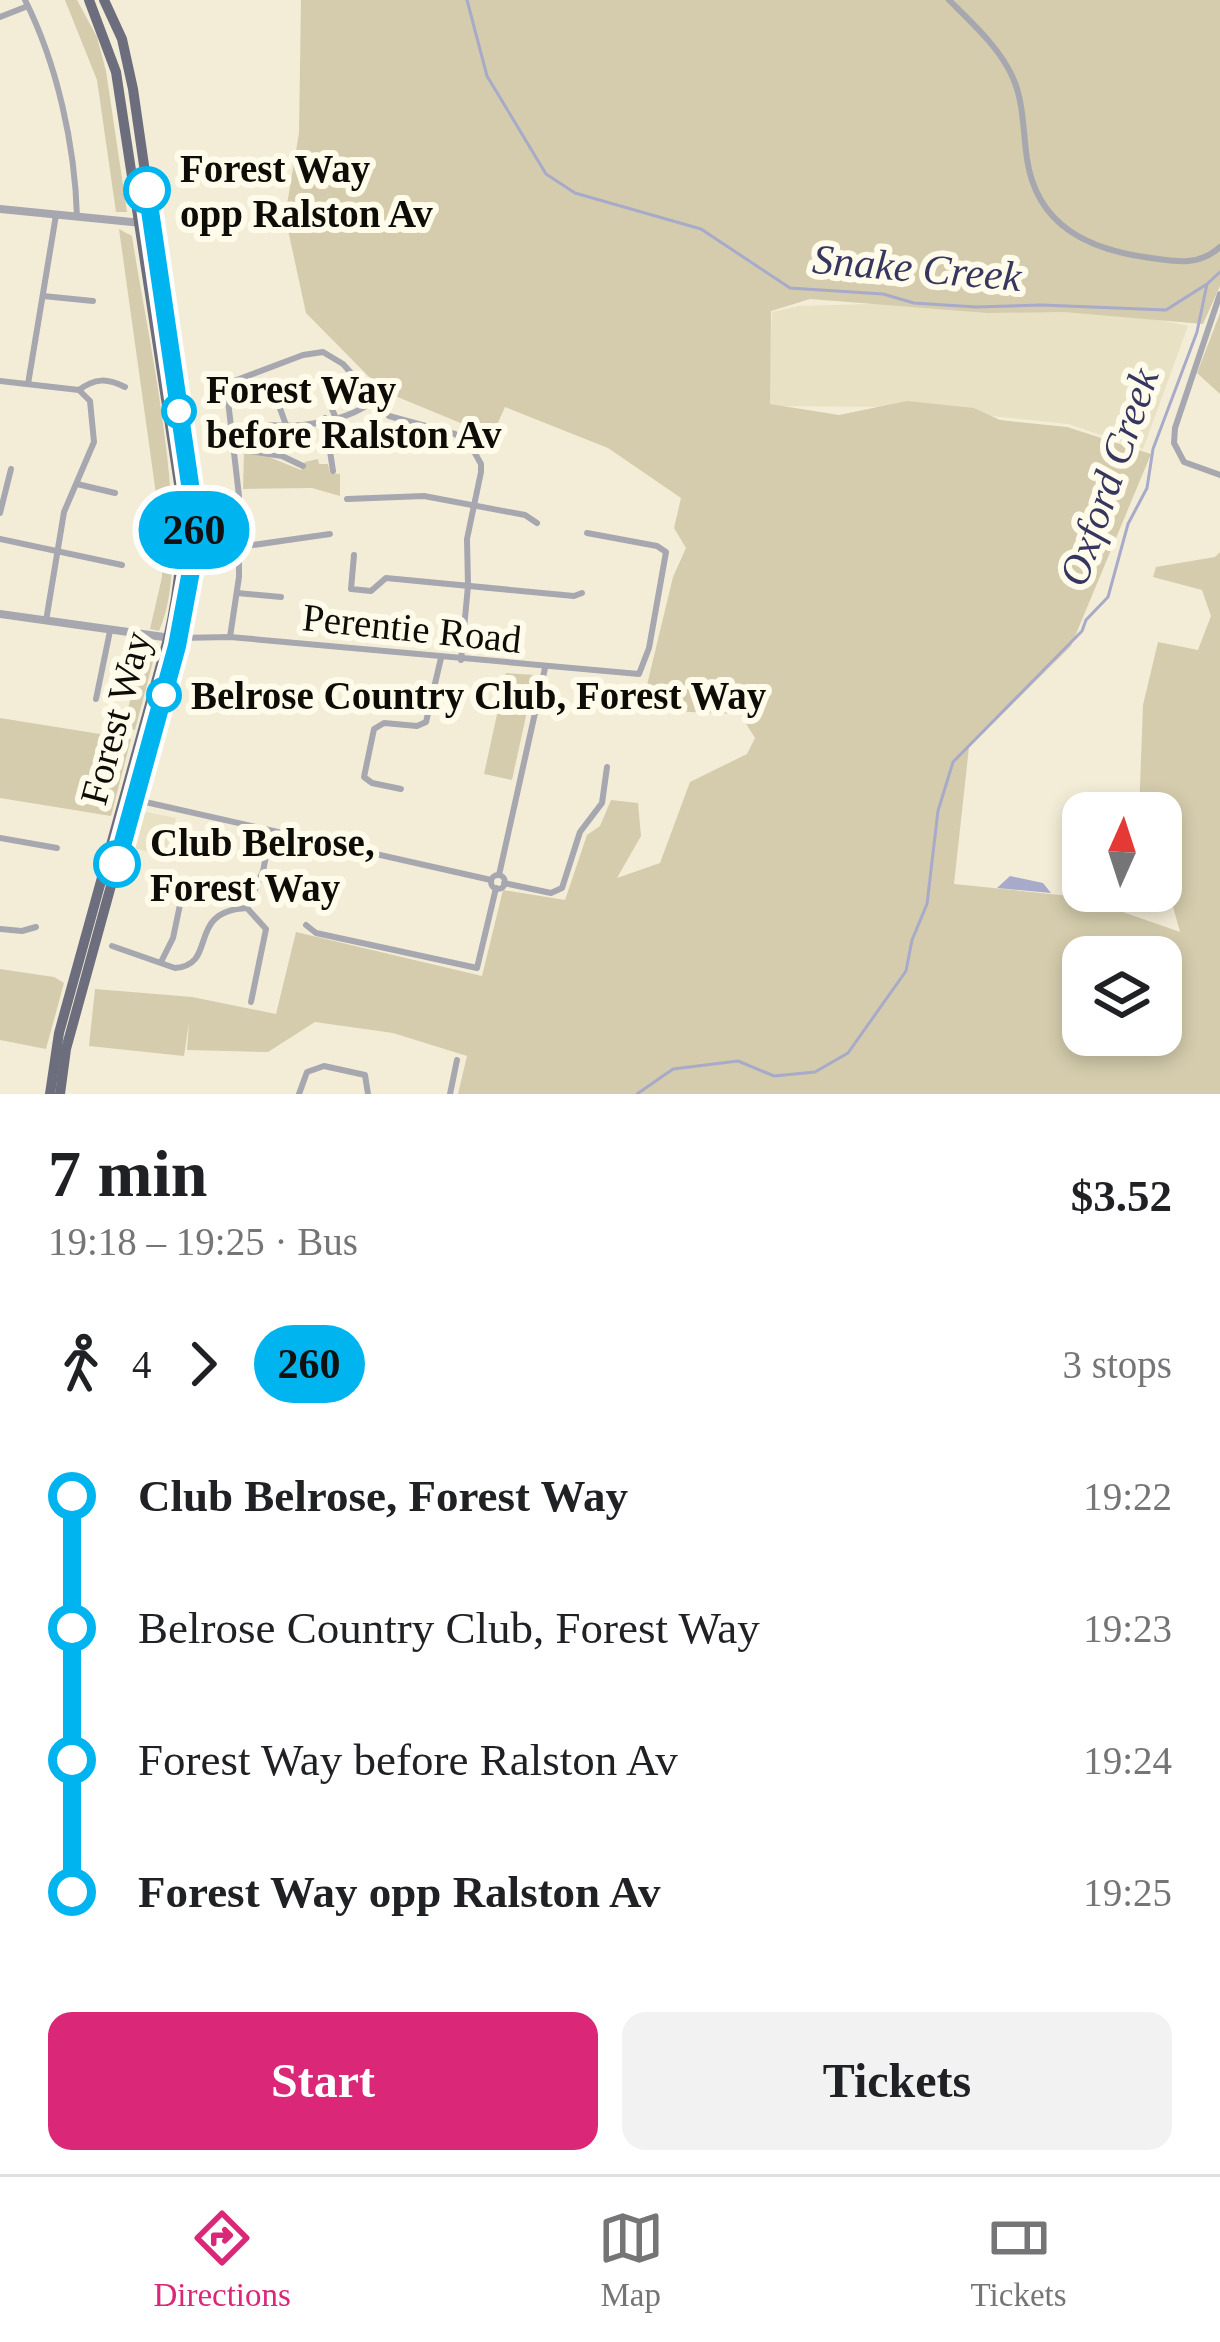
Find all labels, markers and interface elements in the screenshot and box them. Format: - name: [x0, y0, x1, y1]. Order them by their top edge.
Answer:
- place label: Forest Way opp Ralston Av: [180, 147, 433, 236]
- marker: Forest Way opp Ralston Av: [125, 168, 169, 212]
- water label: Snake Creek: [811, 236, 1025, 300]
- water label: Oxford Creek: [1050, 361, 1168, 592]
- place label: Forest Way before Ralston Av: [206, 368, 502, 456]
- marker: Forest Way before Ralston Av: [163, 395, 195, 427]
- line badge: 260: [125, 491, 263, 569]
- text: 260: [163, 507, 226, 553]
- street label: Perentie Road: [300, 595, 524, 661]
- street label: Forest Way: [71, 626, 160, 809]
- place label: Belrose Country Club, Forest Way: [191, 674, 767, 718]
- marker: Belrose Country Club, Forest Way: [148, 679, 180, 711]
- north arrow: [1062, 792, 1182, 912]
- map controls: [1062, 792, 1182, 1056]
- place label: Club Belrose, Forest Way: [150, 821, 375, 910]
- marker: Club Belrose, Forest Way: [95, 842, 139, 886]
- button: layers: [1062, 936, 1182, 1056]
- text: 7 min: [48, 1137, 208, 1210]
- text: $3.52: [1071, 1171, 1172, 1221]
- text: 19:18 – 19:25 · Bus: [48, 1220, 358, 1263]
- icon: walk: [48, 1331, 114, 1397]
- icon: forward: [170, 1331, 236, 1397]
- text: 260: [278, 1341, 341, 1387]
- text: 4: [132, 1343, 152, 1386]
- text: 3 stops: [1063, 1343, 1172, 1386]
- text: Club Belrose, Forest Way: [138, 1471, 628, 1521]
- text: 19:22: [1083, 1475, 1172, 1518]
- text: Belrose Country Club, Forest Way: [138, 1603, 760, 1653]
- text: 19:23: [1083, 1607, 1172, 1650]
- text: Forest Way before Ralston Av: [138, 1735, 678, 1785]
- text: 19:24: [1083, 1739, 1172, 1782]
- text: Forest Way opp Ralston Av: [138, 1867, 661, 1917]
- text: 19:25: [1083, 1871, 1172, 1914]
- button: Start: [48, 2012, 598, 2150]
- button: Tickets: [622, 2012, 1172, 2150]
- tab: Directions: [153, 2205, 291, 2314]
- tab: Map: [598, 2205, 664, 2314]
- tab: Tickets: [971, 2205, 1067, 2314]

